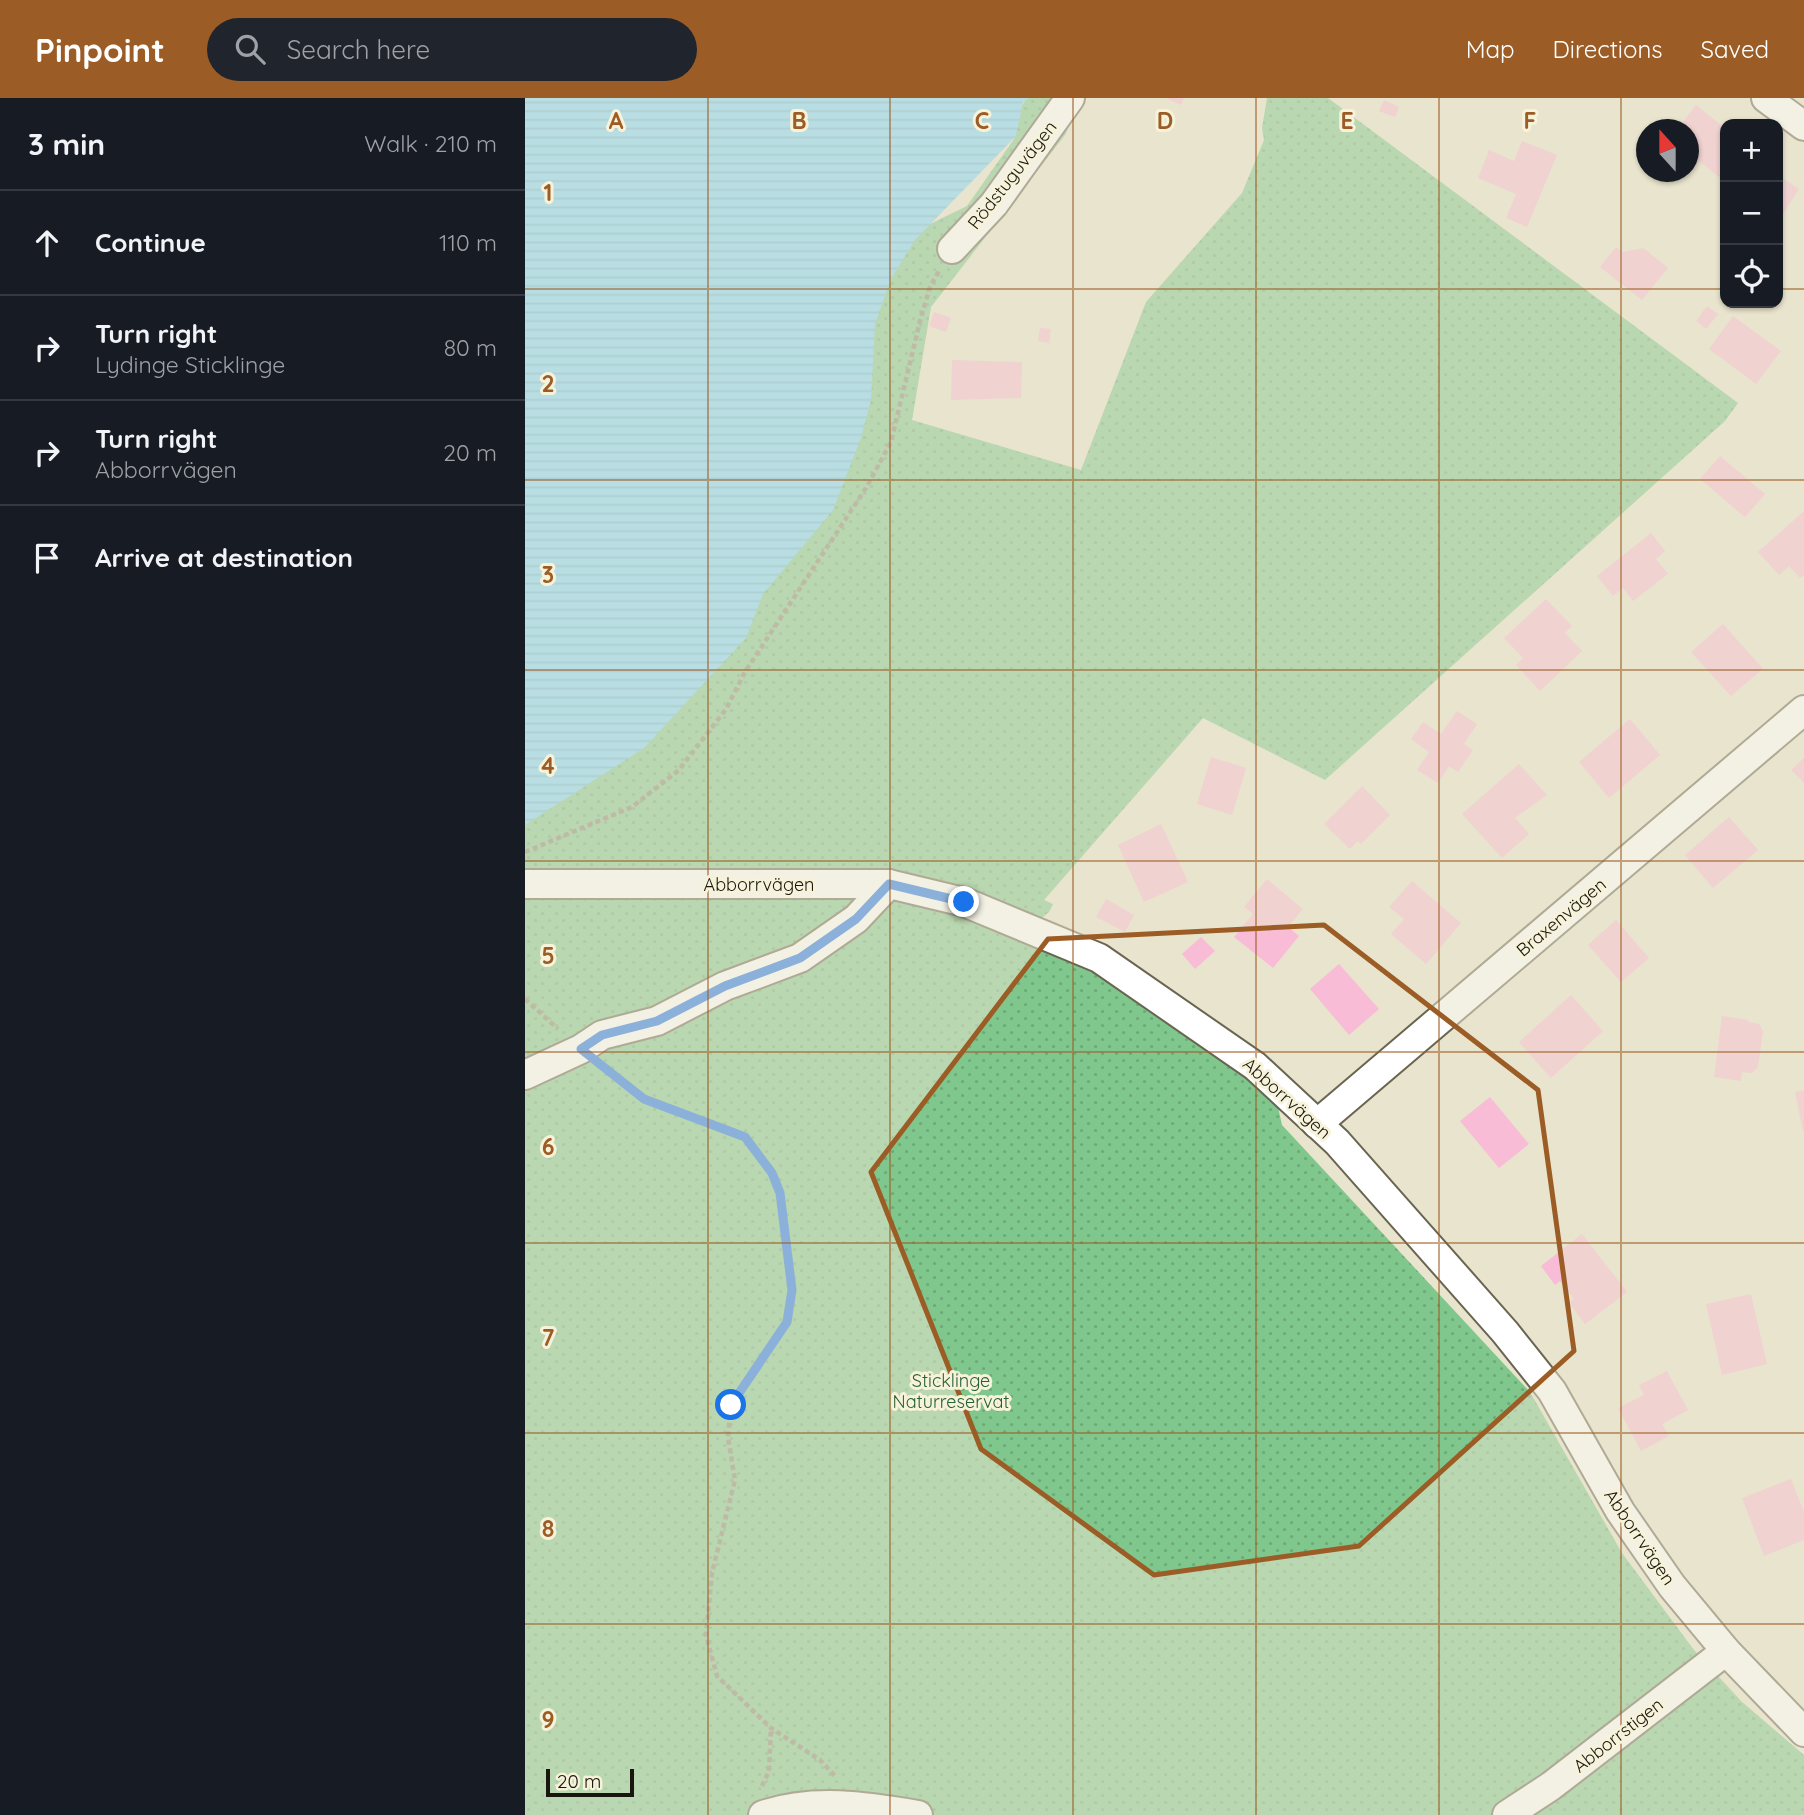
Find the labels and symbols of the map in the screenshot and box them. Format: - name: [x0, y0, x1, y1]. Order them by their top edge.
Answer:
- text: A: [609, 106, 624, 135]
- text: B: [791, 106, 807, 135]
- text: C: [975, 106, 989, 135]
- text: D: [1157, 106, 1173, 135]
- text: E: [1340, 106, 1354, 135]
- text: F: [1524, 106, 1536, 135]
- street label: Rödstuguvägen: [962, 116, 1062, 234]
- north arrow: [1636, 119, 1699, 182]
- text: 1: [544, 178, 552, 207]
- text: 2: [541, 369, 555, 398]
- text: 3: [542, 560, 554, 589]
- text: 4: [541, 751, 555, 780]
- street label: Abborrvägen: [704, 873, 814, 896]
- street label: Braxenvägen: [1511, 873, 1611, 961]
- route end: [948, 886, 979, 917]
- text: 5: [541, 941, 555, 970]
- street label: Abborrvägen: [1238, 1052, 1336, 1144]
- text: 6: [542, 1132, 554, 1161]
- text: 7: [542, 1323, 555, 1352]
- park label: Sticklinge Naturreservat: [893, 1369, 1009, 1413]
- route start: [715, 1389, 746, 1420]
- street label: Abborrvägen: [1599, 1485, 1681, 1589]
- text: 8: [542, 1514, 554, 1543]
- street label: Abborrstigen: [1568, 1693, 1668, 1777]
- text: 9: [541, 1705, 555, 1734]
- scale bar: [546, 1766, 633, 1798]

